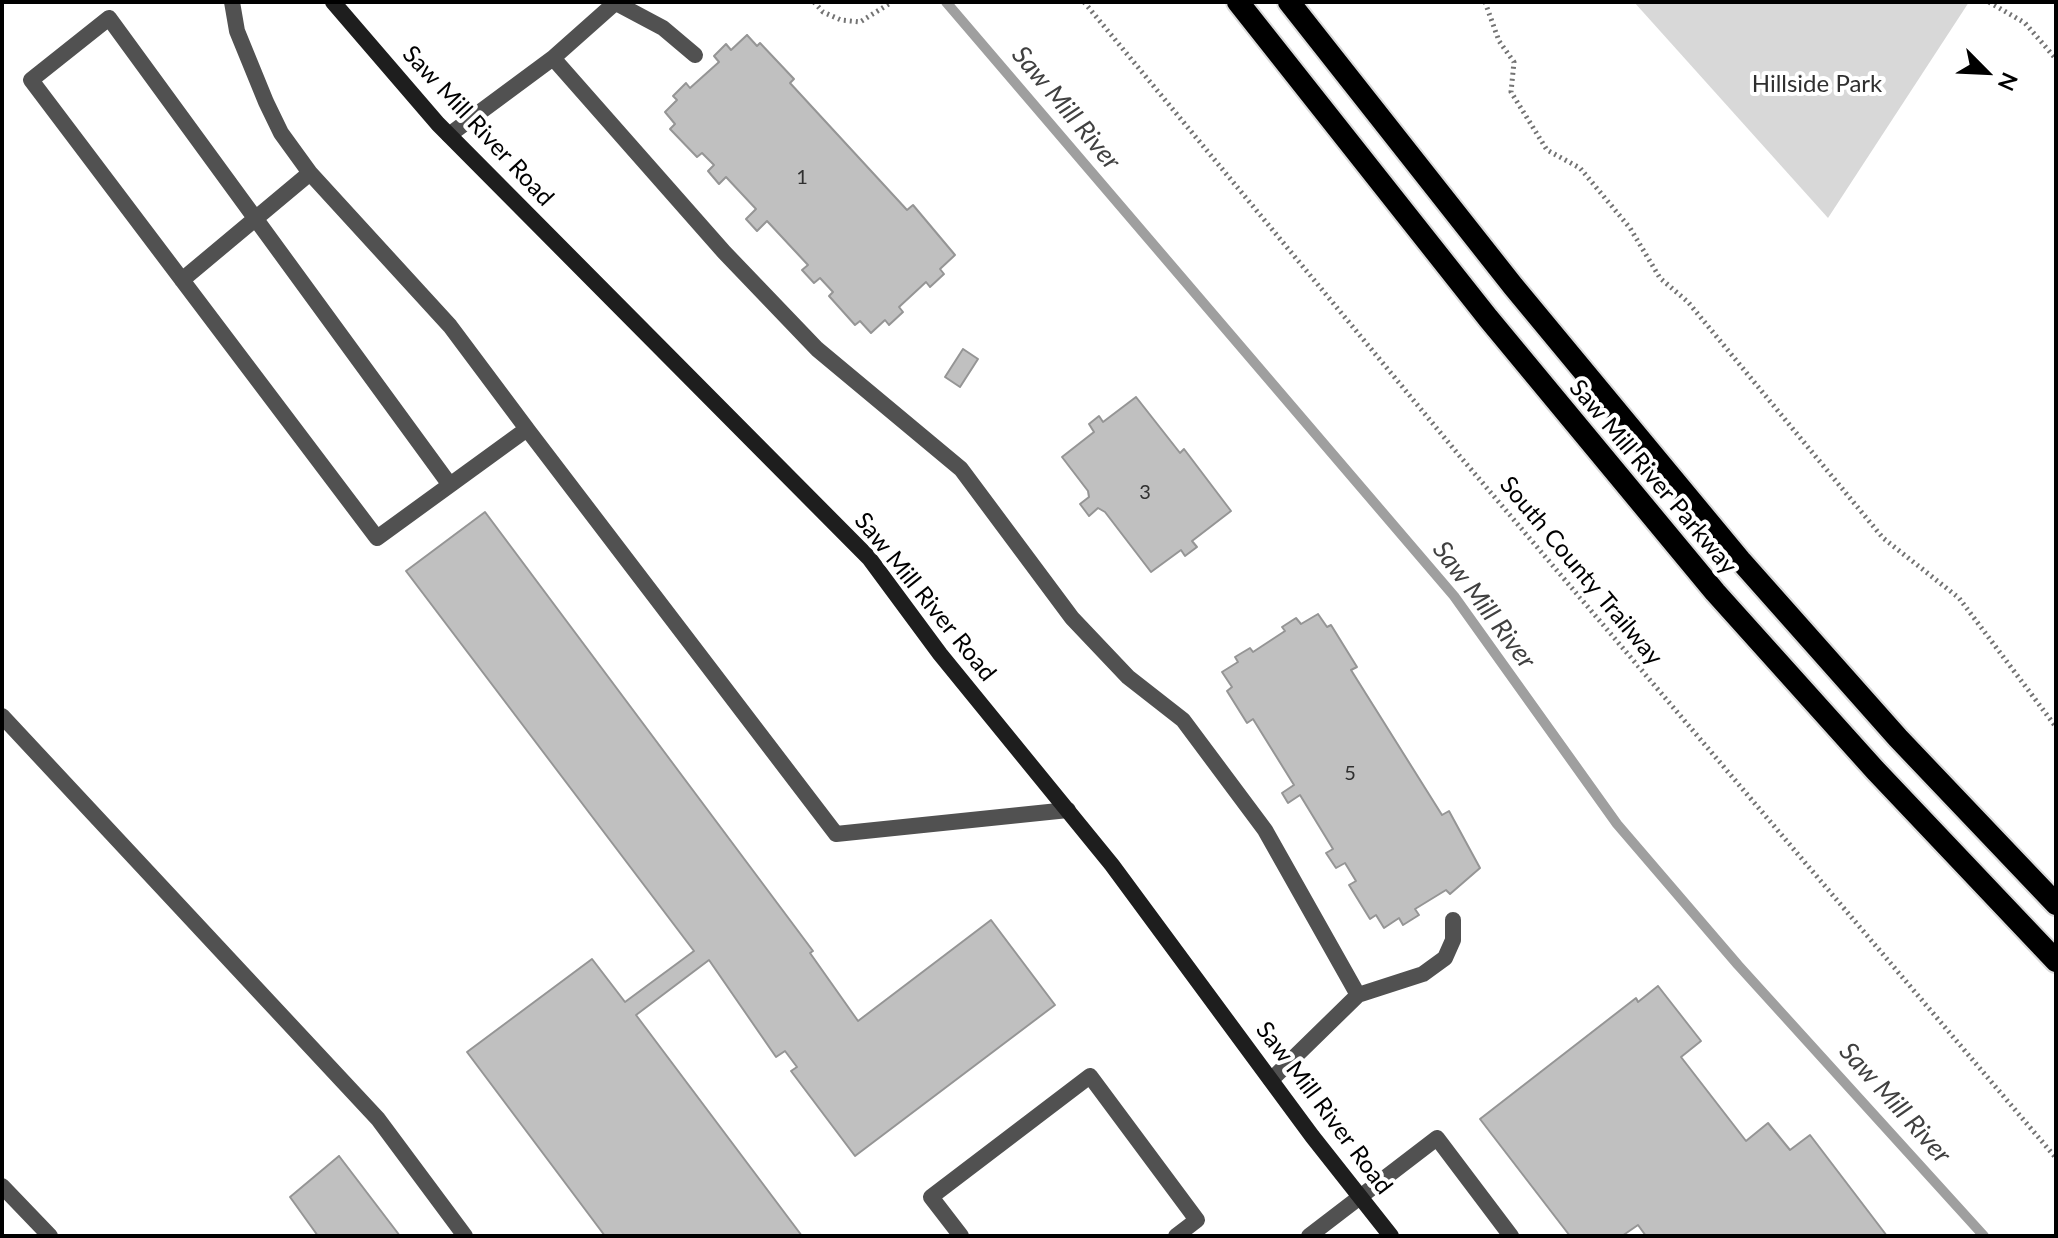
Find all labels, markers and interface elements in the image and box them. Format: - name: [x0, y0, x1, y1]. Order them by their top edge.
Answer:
- north arrow: [1946, 32, 2026, 112]
- street label: Saw Mill River Road: [396, 40, 560, 212]
- water label: Saw Mill River: [1005, 40, 1127, 176]
- text: N: [1993, 69, 2024, 95]
- park label: Hillside Park: [1752, 70, 1882, 98]
- house number: 1: [796, 166, 808, 190]
- street label: Saw Mill River Parkway: [1563, 374, 1743, 580]
- street label: South County Trailway: [1494, 471, 1668, 671]
- house number: 3: [1139, 481, 1151, 505]
- street label: Saw Mill River Road: [848, 507, 1002, 687]
- water label: Saw Mill River: [1426, 535, 1542, 675]
- house number: 5: [1344, 762, 1356, 786]
- street label: Saw Mill River Road: [1250, 1016, 1398, 1200]
- water label: Saw Mill River: [1833, 1036, 1957, 1170]

